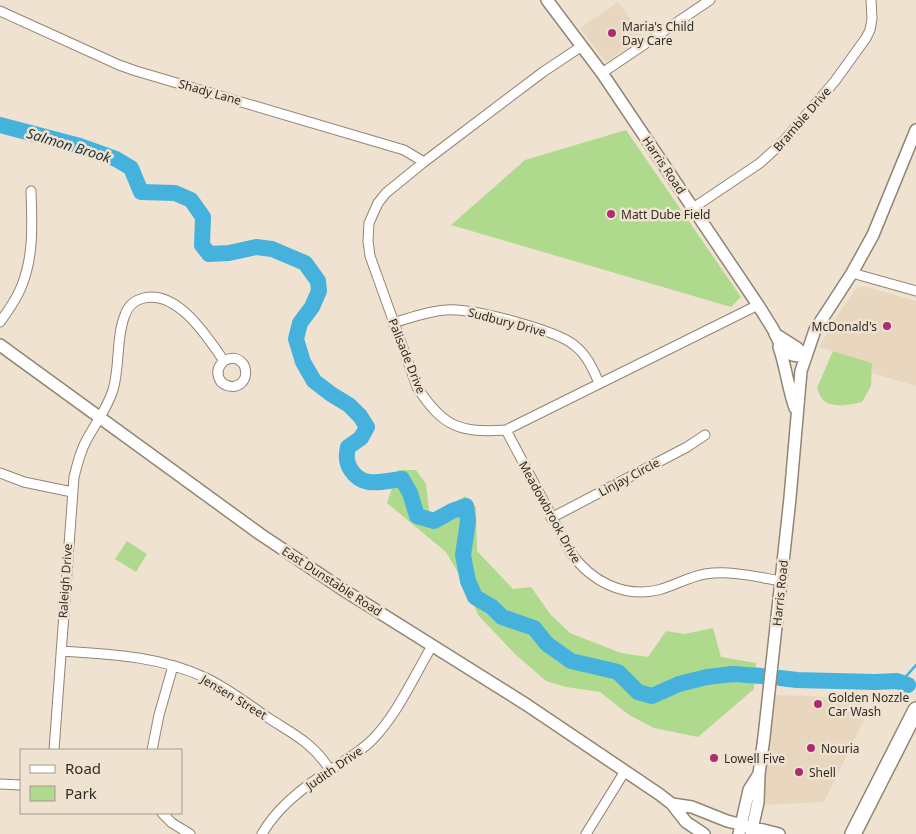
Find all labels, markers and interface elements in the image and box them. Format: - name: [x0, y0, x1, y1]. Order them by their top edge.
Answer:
- place label: Maria's Child Day Care: [622, 18, 694, 49]
- marker: Maria's Child Day Care: [606, 27, 618, 39]
- street label: Shady Lane: [177, 75, 244, 109]
- street label: Bramble Drive: [769, 83, 835, 155]
- water label: Salmon Brook: [25, 123, 114, 167]
- street label: Harris Road: [638, 133, 690, 197]
- place label: Matt Dube Field: [621, 206, 710, 223]
- marker: Matt Dube Field: [605, 208, 617, 220]
- street label: Sudbury Drive: [466, 303, 548, 341]
- street label: Palisade Drive: [384, 316, 430, 396]
- place label: McDonald's: [812, 318, 877, 335]
- marker: McDonald's: [881, 320, 893, 332]
- street label: Linjay Circle: [595, 454, 663, 500]
- street label: Meadowbrook Drive: [515, 458, 585, 566]
- street label: East Dunstable Road: [279, 542, 385, 620]
- street label: Raleigh Drive: [54, 543, 76, 619]
- street label: Harris Road: [768, 559, 792, 627]
- street label: Jensen Street: [197, 670, 271, 724]
- place label: Golden Nozzle Car Wash: [828, 689, 909, 720]
- marker: Golden Nozzle Car Wash: [812, 698, 824, 710]
- place label: Nouria: [821, 740, 860, 757]
- street label: Judith Drive: [301, 742, 366, 794]
- marker: Nouria: [805, 742, 817, 754]
- legend: [20, 749, 182, 814]
- place label: Lowell Five: [724, 750, 785, 767]
- marker: Lowell Five: [708, 752, 720, 764]
- text: Road: [65, 758, 101, 778]
- place label: Shell: [809, 764, 836, 781]
- marker: Shell: [793, 766, 805, 778]
- text: Park: [65, 783, 97, 803]

